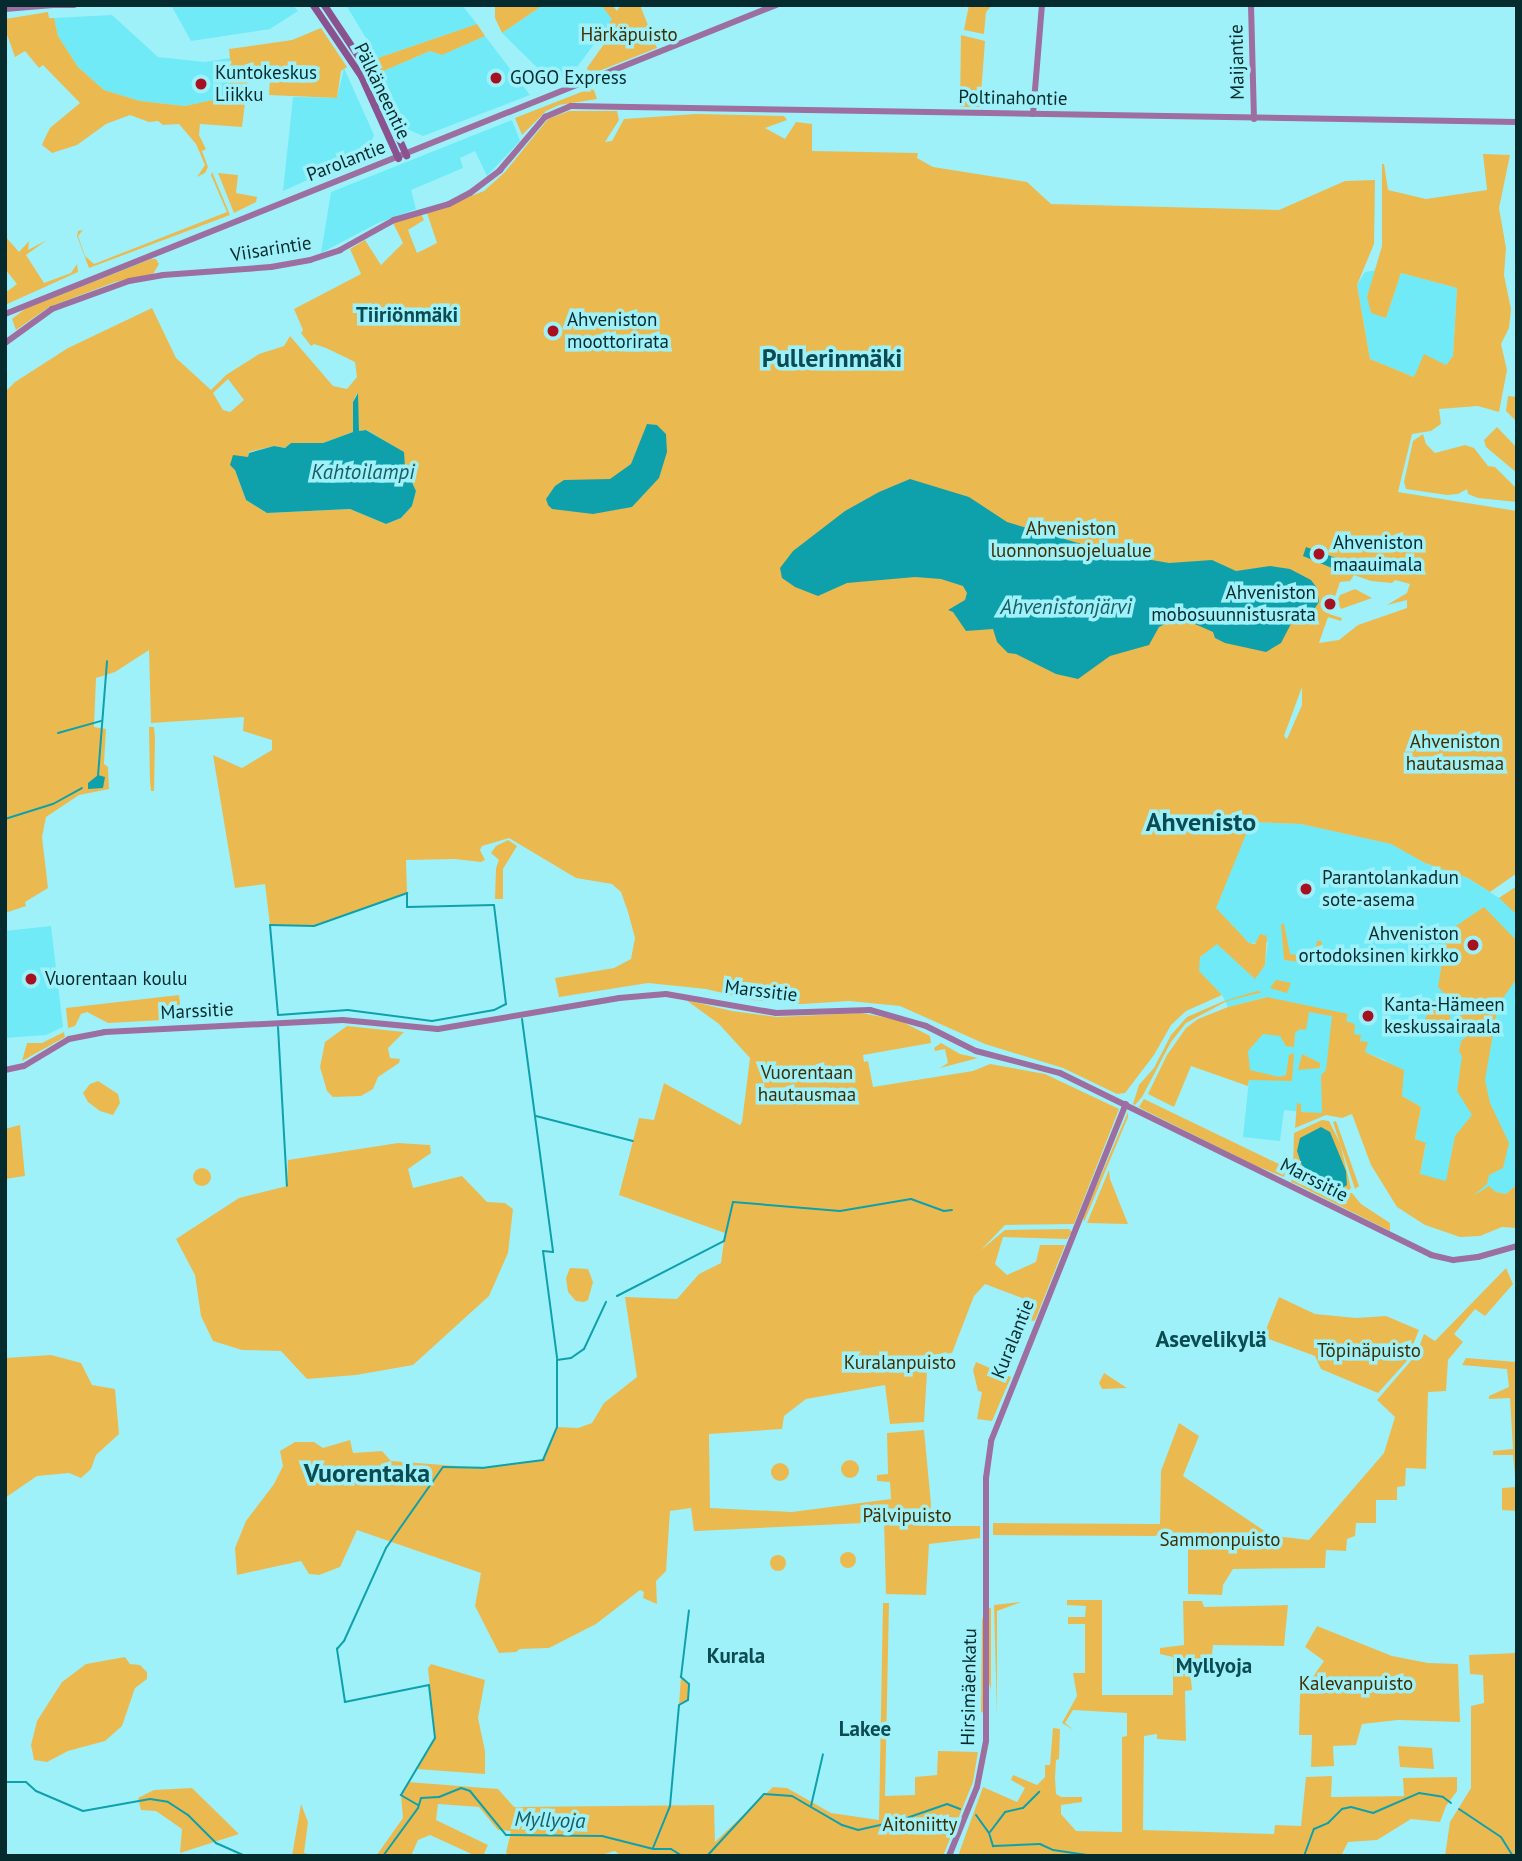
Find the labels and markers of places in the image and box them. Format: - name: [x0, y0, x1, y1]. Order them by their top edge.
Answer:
- place label: Kuntokeskus Liikku: [215, 62, 317, 106]
- place label: GOGO Express: [510, 67, 627, 89]
- marker: GOGO Express: [488, 70, 504, 86]
- marker: Kuntokeskus Liikku: [193, 76, 209, 92]
- place label: Ahveniston moottorirata: [567, 309, 669, 353]
- marker: Ahveniston moottorirata: [545, 323, 561, 339]
- place label: Ahveniston maauimala: [1333, 532, 1423, 576]
- marker: Ahveniston maauimala: [1311, 546, 1327, 562]
- place label: Ahveniston mobosuunnistusrata: [1151, 582, 1316, 626]
- marker: Ahveniston mobosuunnistusrata: [1322, 596, 1338, 612]
- place label: Parantolankadun sote-asema: [1322, 867, 1459, 911]
- marker: Parantolankadun sote-asema: [1296, 879, 1316, 899]
- place label: Ahveniston ortodoksinen kirkko: [1298, 923, 1459, 967]
- marker: Ahveniston ortodoksinen kirkko: [1465, 937, 1481, 953]
- place label: Vuorentaan koulu: [45, 968, 188, 990]
- marker: Vuorentaan koulu: [23, 971, 39, 987]
- place label: Kanta-Hämeen keskussairaala: [1384, 994, 1505, 1038]
- marker: Kanta-Hämeen keskussairaala: [1358, 1006, 1378, 1026]

